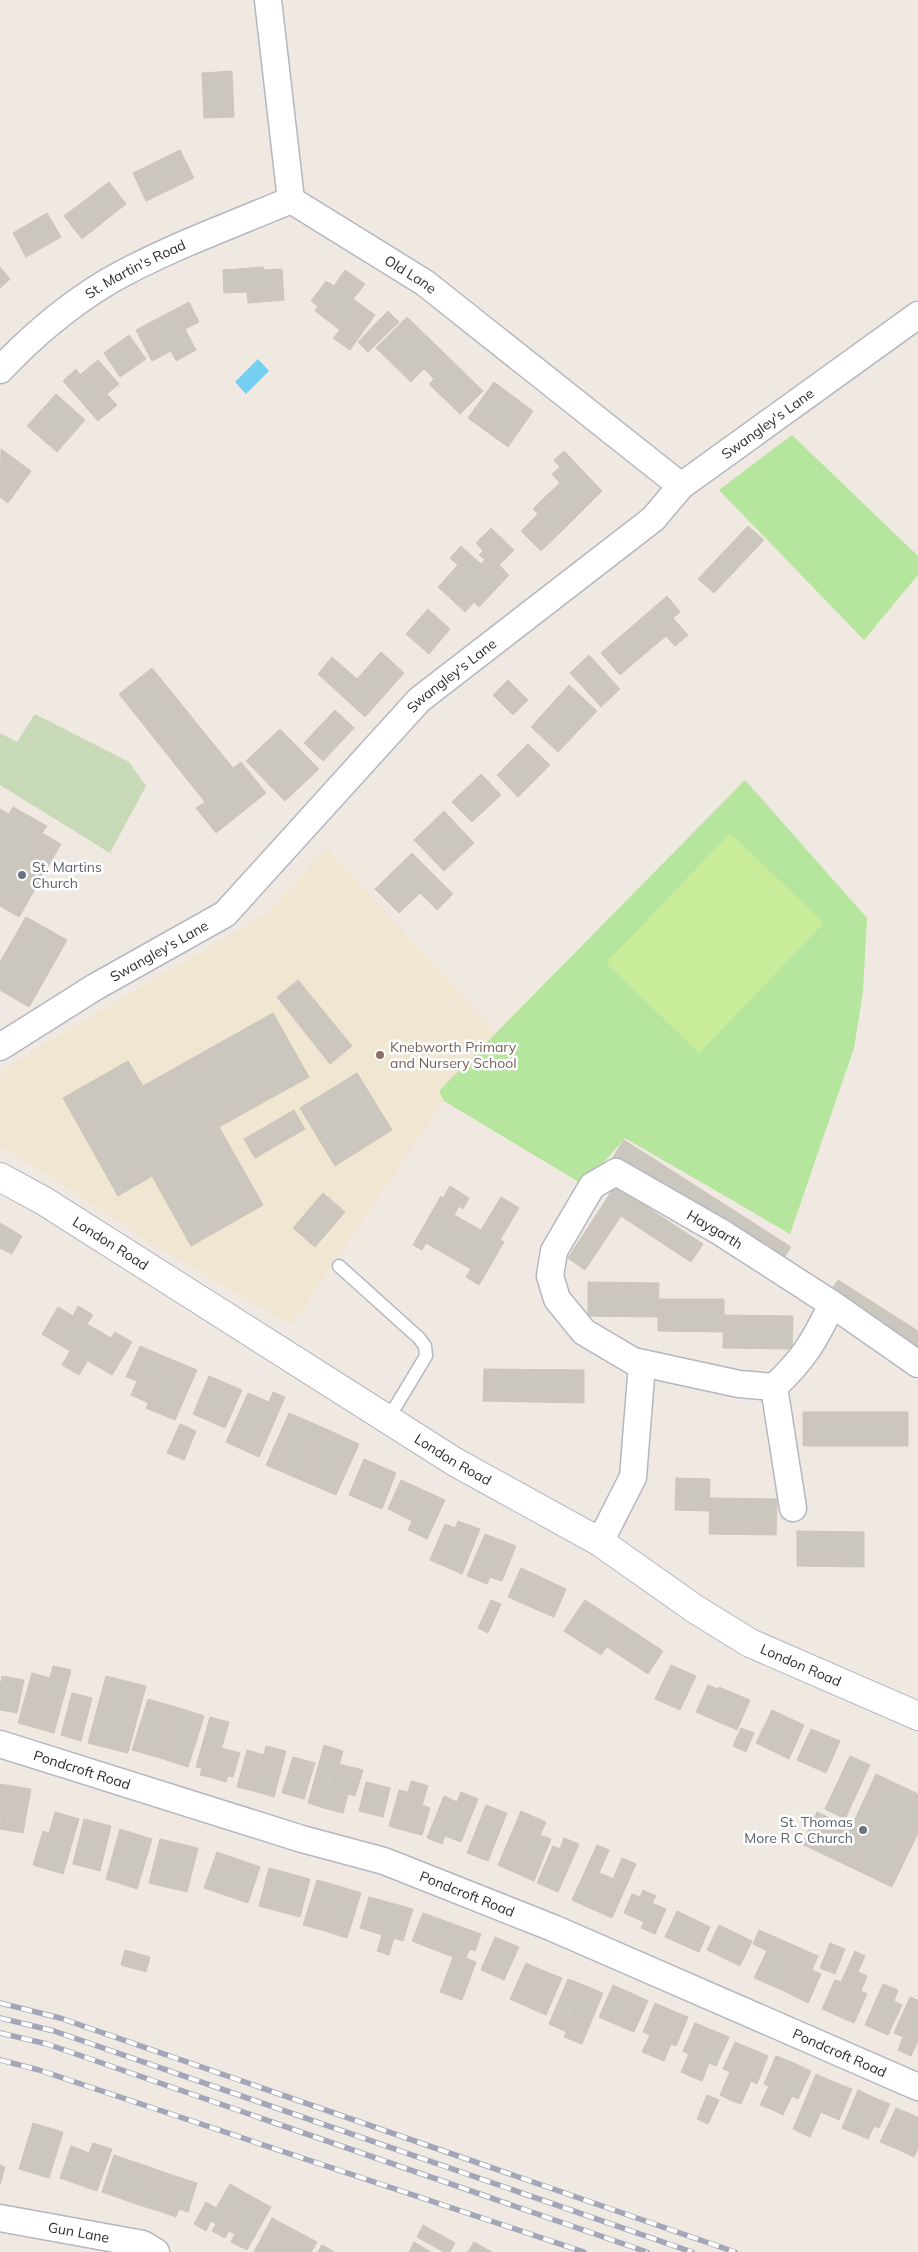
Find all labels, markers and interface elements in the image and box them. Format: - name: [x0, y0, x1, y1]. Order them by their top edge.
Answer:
- street label: St. Martin's Road: [82, 236, 188, 303]
- street label: Old Lane: [381, 251, 440, 298]
- street label: Swangley's Lane: [718, 384, 817, 463]
- street label: Swangley's Lane: [403, 634, 500, 717]
- place label: St. Martins Church: [32, 858, 102, 892]
- marker: St. Martins Church: [16, 869, 28, 881]
- street label: Swangley's Lane: [107, 916, 211, 986]
- place label: Knebworth Primary and Nursery School: [390, 1038, 517, 1072]
- marker: Knebworth Primary and Nursery School: [374, 1049, 386, 1061]
- street label: Haygarth: [684, 1206, 746, 1253]
- street label: London Road: [69, 1213, 152, 1274]
- street label: London Road: [411, 1430, 495, 1489]
- street label: London Road: [758, 1640, 844, 1691]
- street label: Pondcroft Road: [31, 1746, 133, 1793]
- place label: St. Thomas More R C Church: [744, 1813, 853, 1847]
- marker: St. Thomas More R C Church: [857, 1824, 869, 1836]
- street label: Pondcroft Road: [417, 1867, 517, 1921]
- street label: Pondcroft Road: [790, 2025, 889, 2081]
- street label: Gun Lane: [47, 2218, 111, 2247]

